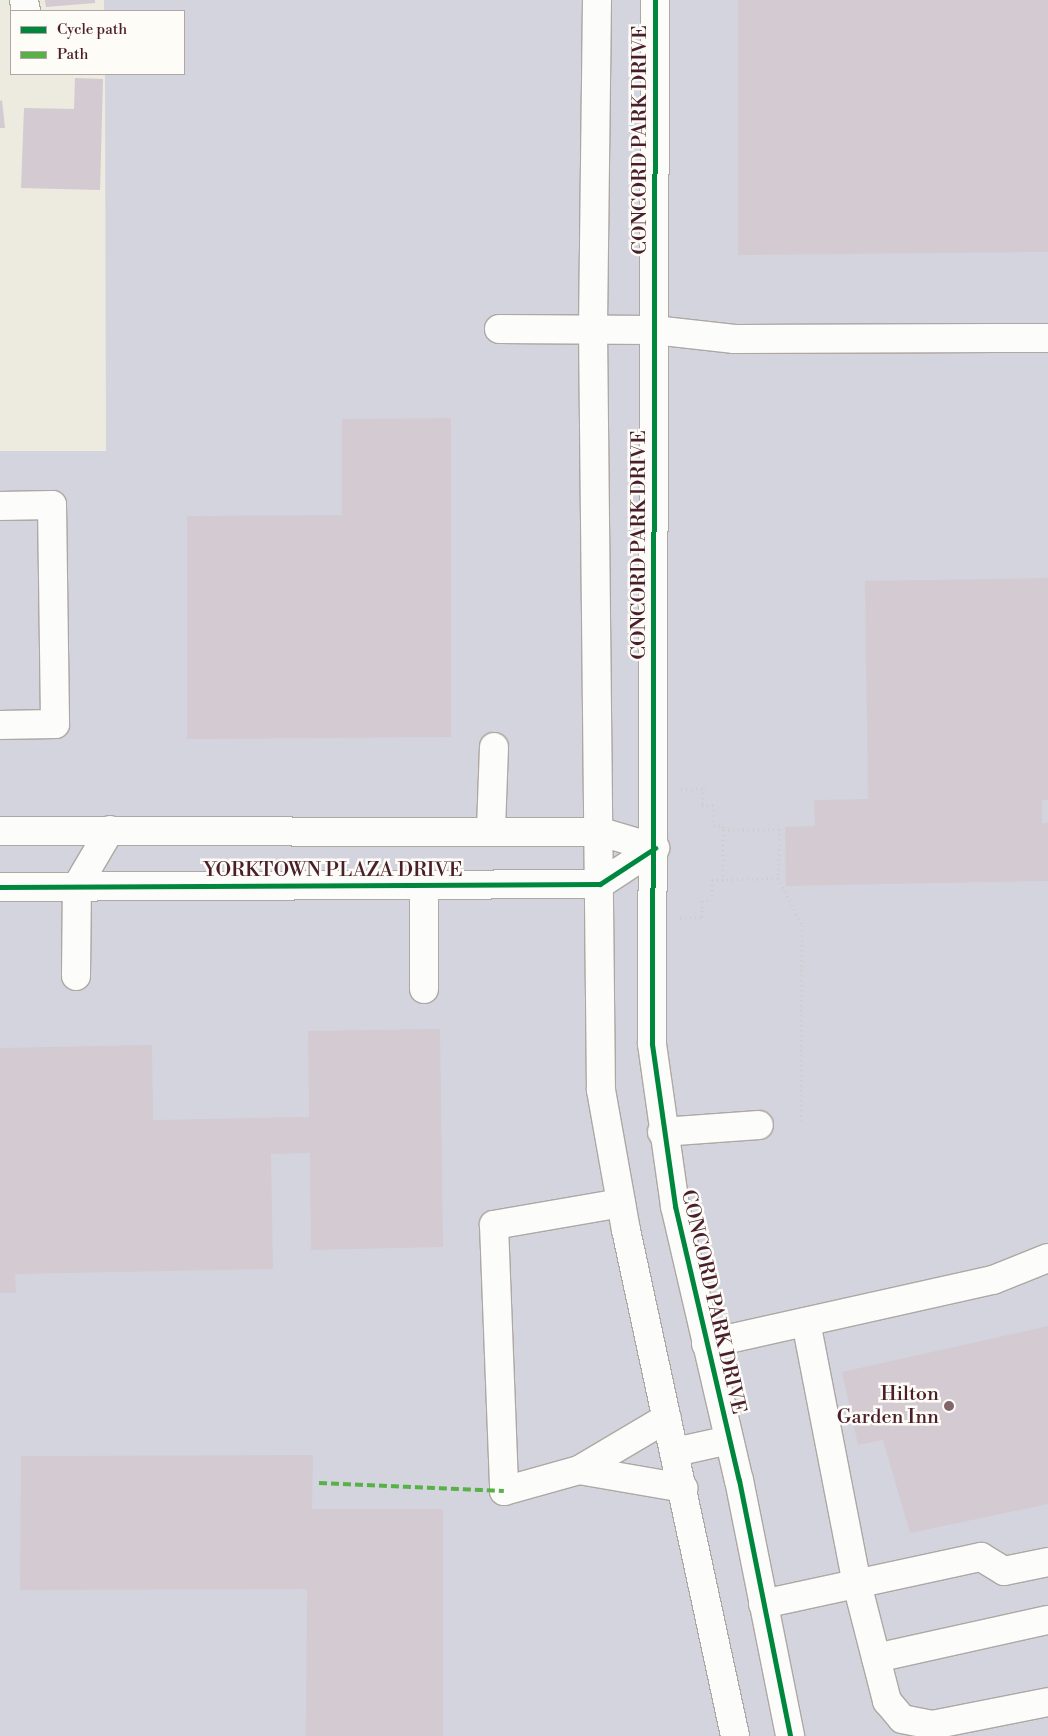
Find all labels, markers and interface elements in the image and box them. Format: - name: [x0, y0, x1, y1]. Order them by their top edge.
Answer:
- legend: [10, 10, 185, 75]
- text: Cycle path: [57, 20, 127, 39]
- street label: CONCORD PARK DRIVE: [628, 25, 652, 255]
- text: Path: [57, 45, 89, 64]
- street label: CONCORD PARK DRIVE: [627, 430, 651, 660]
- street label: YORKTOWN PLAZA DRIVE: [204, 858, 462, 882]
- street label: CONCORD PARK DRIVE: [676, 1188, 750, 1416]
- place label: Hilton Garden Inn: [837, 1382, 939, 1429]
- marker: Hilton Garden Inn: [943, 1400, 955, 1412]

